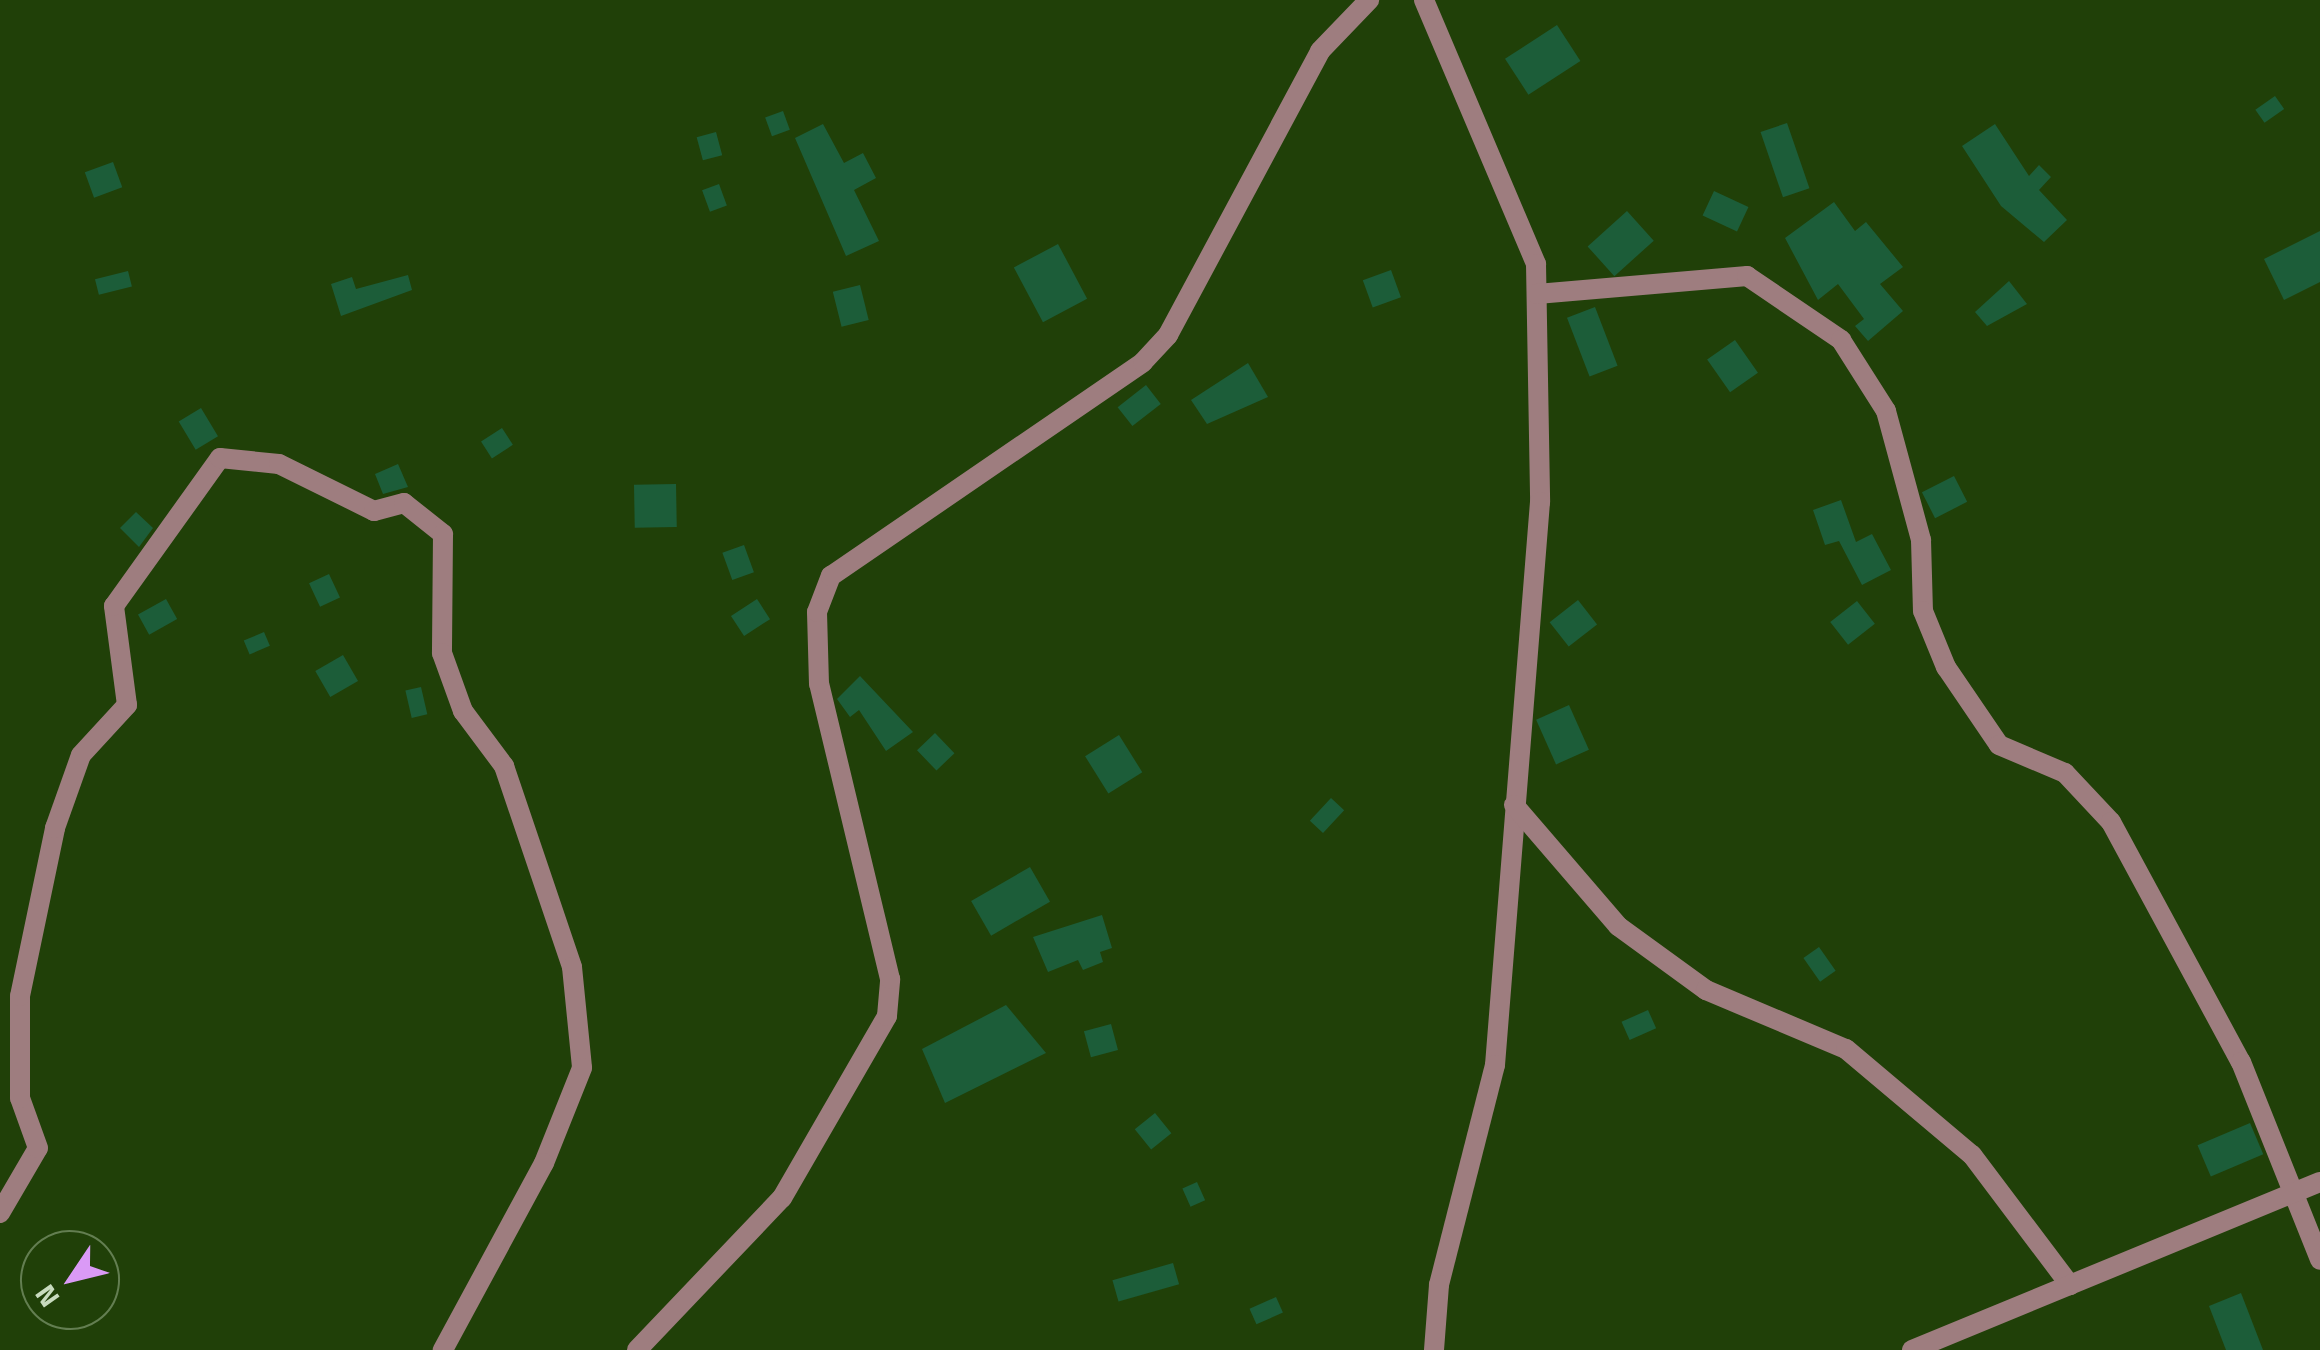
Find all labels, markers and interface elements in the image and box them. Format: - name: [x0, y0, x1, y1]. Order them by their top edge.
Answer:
- north arrow: [20, 1230, 120, 1330]
- text: N: [23, 1276, 70, 1317]

